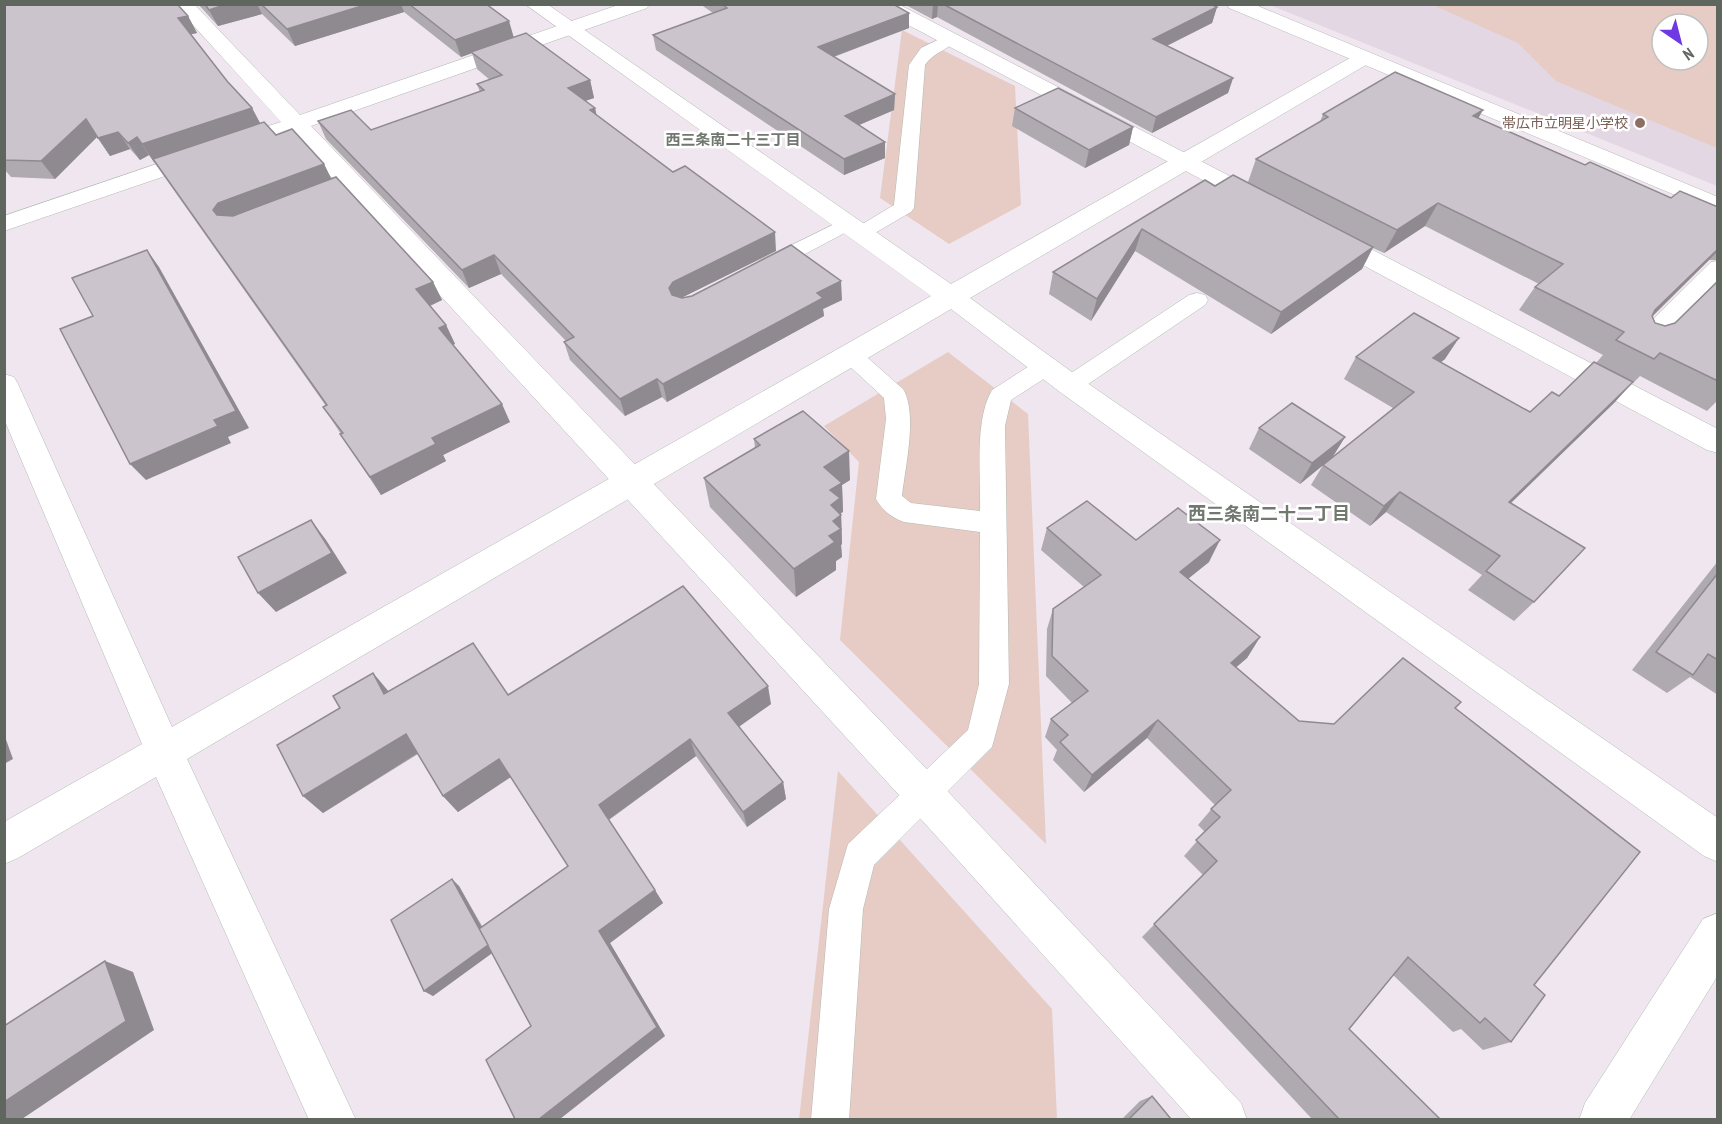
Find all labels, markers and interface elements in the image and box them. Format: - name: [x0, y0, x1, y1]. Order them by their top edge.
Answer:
- north arrow: [1650, 12, 1710, 72]
- text: N: [1679, 44, 1698, 65]
- place label: 帯広市立明星小学校: [1502, 114, 1628, 132]
- marker: 帯広市立明星小学校: [1633, 116, 1647, 130]
- district label: 西三条南二十三丁目: [665, 130, 801, 149]
- district label: 西三条南二十二丁目: [1188, 502, 1350, 525]

